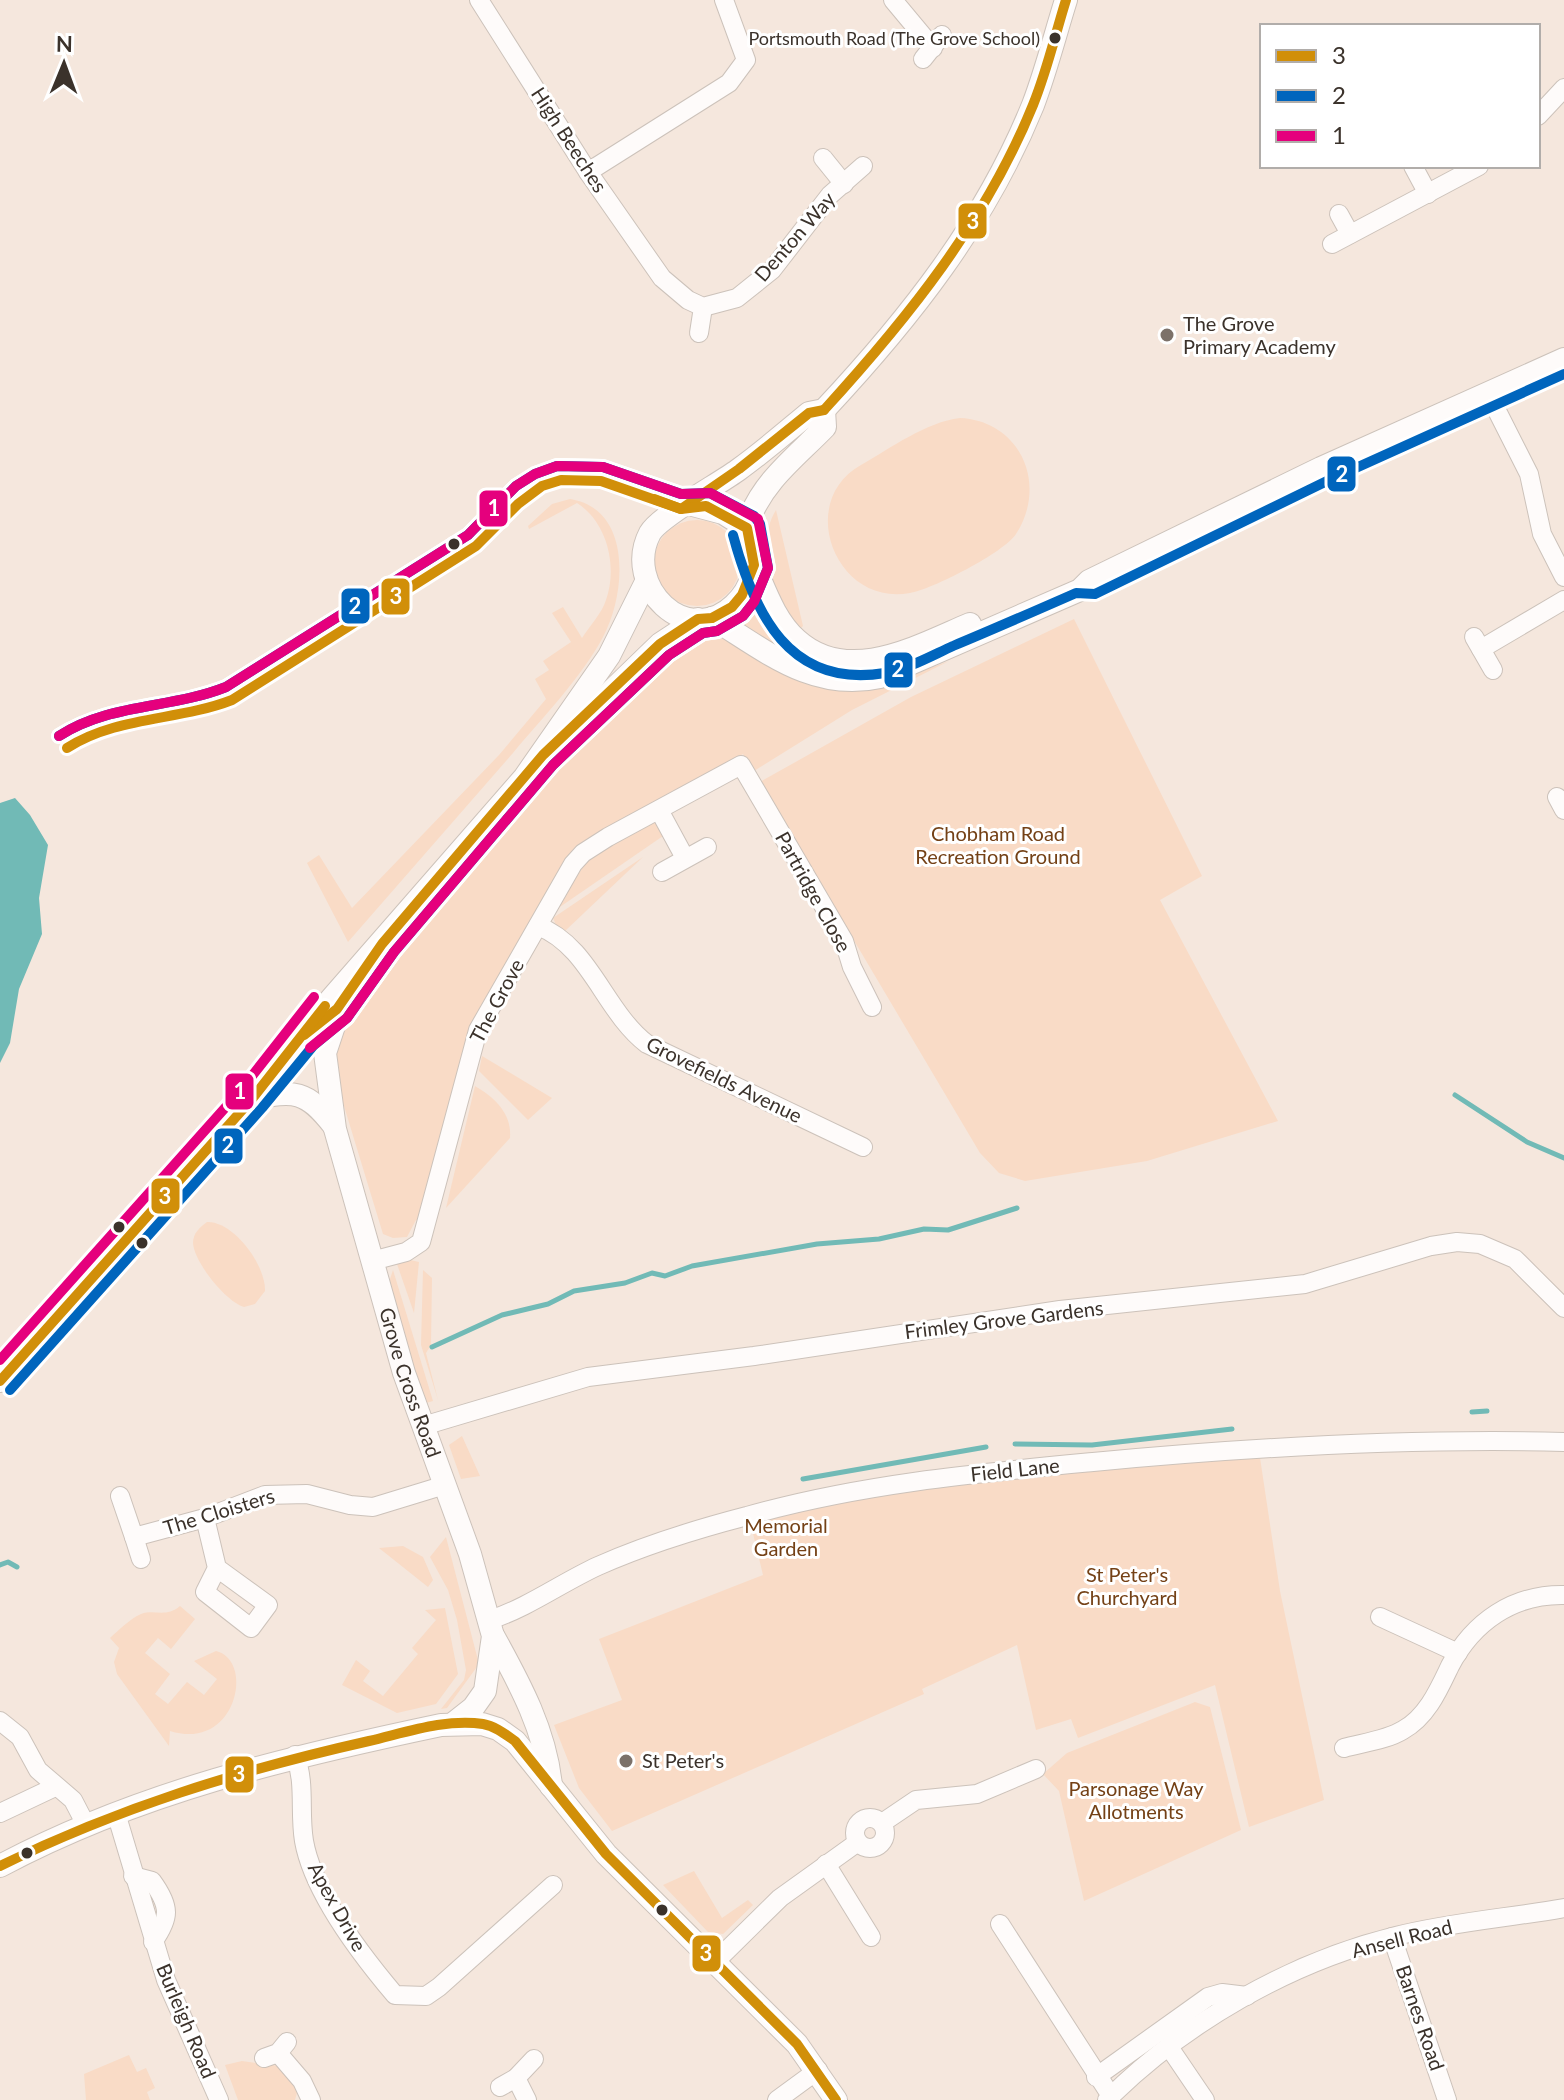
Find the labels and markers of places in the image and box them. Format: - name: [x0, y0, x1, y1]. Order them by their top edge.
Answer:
- place label: Portsmouth Road (The Grove School): [748, 27, 1040, 49]
- marker: Portsmouth Road (The Grove School): [1047, 30, 1063, 46]
- place label: The Grove Primary Academy: [1183, 311, 1337, 358]
- marker: The Grove Primary Academy: [1158, 326, 1176, 344]
- unlabelled marker: [446, 536, 462, 552]
- unlabelled marker: [111, 1219, 127, 1235]
- unlabelled marker: [134, 1235, 150, 1251]
- place label: St Peter's: [642, 1748, 724, 1772]
- marker: St Peter's: [617, 1752, 635, 1770]
- unlabelled marker: [19, 1845, 35, 1861]
- unlabelled marker: [654, 1902, 670, 1918]

